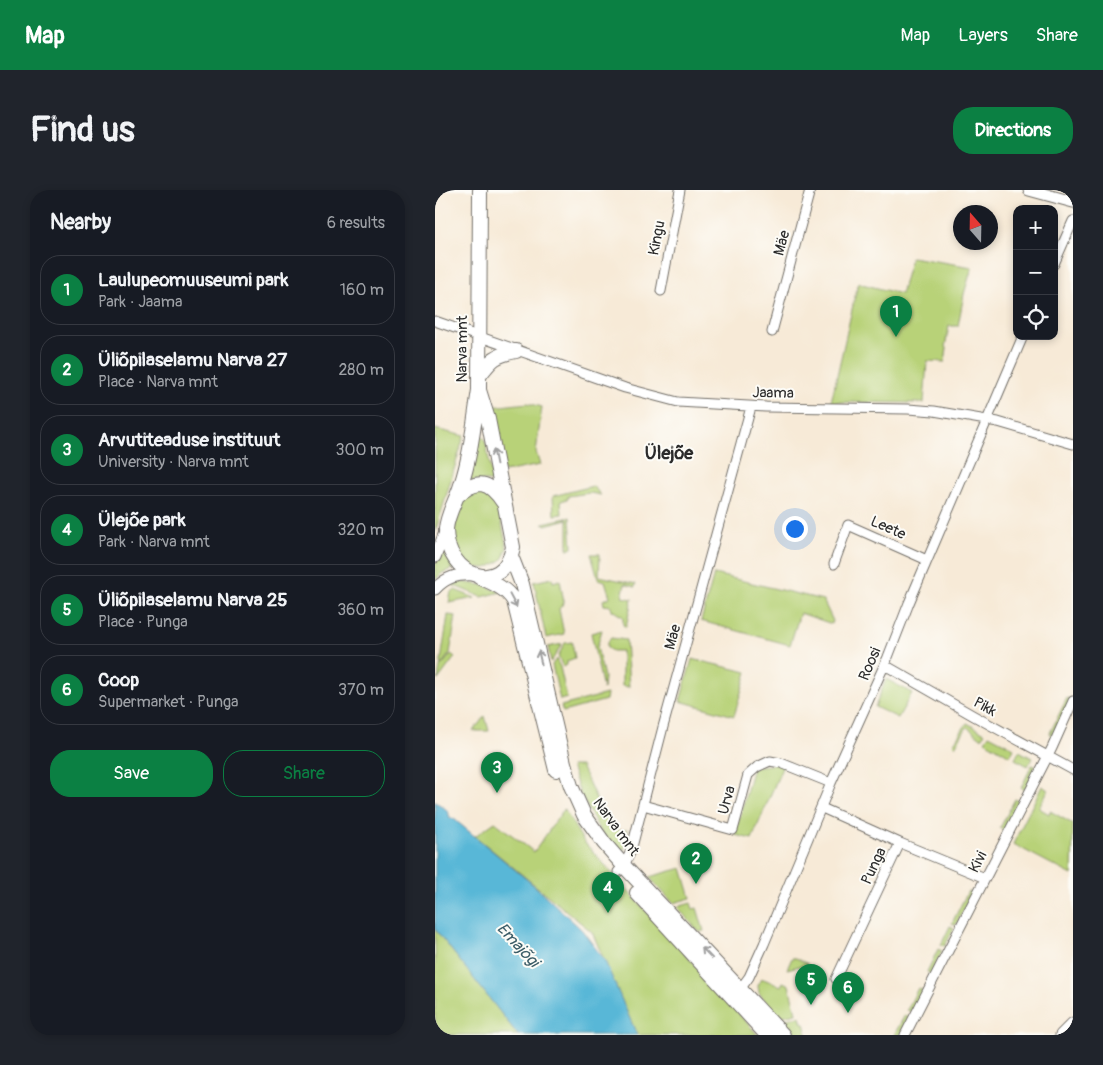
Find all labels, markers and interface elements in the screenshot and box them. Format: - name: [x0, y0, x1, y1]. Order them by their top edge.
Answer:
- text: Map: [25, 21, 65, 50]
- text: Map: [901, 24, 930, 47]
- text: Layers: [958, 24, 1008, 47]
- text: Share: [1036, 24, 1078, 47]
- button: Directions: [953, 107, 1073, 154]
- text: Find us: [30, 108, 135, 152]
- north arrow: [953, 205, 998, 250]
- map controls: [1013, 205, 1058, 340]
- button: +: [1013, 205, 1058, 250]
- text: Nearby: [50, 209, 111, 236]
- text: 6 results: [327, 213, 385, 233]
- street label: Kingu: [644, 219, 670, 257]
- street label: Mäe: [770, 228, 795, 258]
- button: −: [1013, 250, 1058, 295]
- text: Laulupeomuuseumi park: [98, 268, 289, 292]
- text: 1: [64, 280, 70, 300]
- text: 160 m: [340, 280, 384, 300]
- text: Park · Jaama: [98, 292, 182, 312]
- button: locate: [1013, 295, 1058, 340]
- pin: 1: [880, 296, 912, 337]
- street label: Narva mnt: [453, 314, 472, 383]
- text: Üliõpilaselamu Narva 27: [98, 348, 287, 372]
- text: 2: [63, 360, 71, 380]
- text: 280 m: [338, 360, 384, 380]
- text: Place · Narva mnt: [98, 372, 218, 392]
- street label: Jaama: [752, 383, 794, 403]
- text: Arvutiteaduse instituut: [98, 428, 281, 452]
- text: 3: [63, 440, 71, 460]
- text: 300 m: [336, 440, 384, 460]
- district label: Ülejõe: [645, 442, 694, 465]
- one-way arrow: [490, 449, 500, 465]
- text: University · Narva mnt: [98, 452, 249, 472]
- text: Ülejõe park: [98, 508, 186, 532]
- street label: Leete: [867, 512, 909, 544]
- your location: [782, 516, 808, 542]
- text: 4: [62, 520, 72, 540]
- text: 320 m: [338, 520, 384, 540]
- text: Park · Narva mnt: [98, 532, 210, 552]
- text: Üliõpilaselamu Narva 25: [98, 588, 288, 612]
- one-way arrow: [508, 593, 518, 608]
- text: 5: [63, 600, 71, 620]
- text: 360 m: [337, 600, 384, 620]
- text: Place · Punga: [98, 612, 188, 632]
- street label: Mäe: [661, 622, 686, 652]
- street label: Roosi: [855, 644, 886, 683]
- one-way arrow: [535, 651, 544, 667]
- text: Coop: [98, 668, 139, 692]
- text: 6: [62, 680, 72, 700]
- text: 370 m: [338, 680, 384, 700]
- text: Supermarket · Punga: [98, 692, 238, 712]
- street label: Pikk: [970, 693, 1001, 721]
- button: Save: [50, 750, 213, 797]
- button: Share: [223, 750, 385, 797]
- pin: 3: [481, 752, 513, 793]
- street label: Urva: [714, 784, 740, 816]
- street label: Narva mnt: [589, 794, 644, 861]
- pin: 2: [680, 843, 712, 884]
- street label: Punga: [857, 844, 891, 888]
- street label: Kivi: [965, 848, 992, 876]
- pin: 4: [592, 872, 624, 913]
- water label: Emajõgi: [493, 919, 545, 973]
- one-way arrow: [701, 947, 713, 960]
- pin: 5: [795, 964, 827, 1005]
- pin: 6: [832, 972, 864, 1013]

